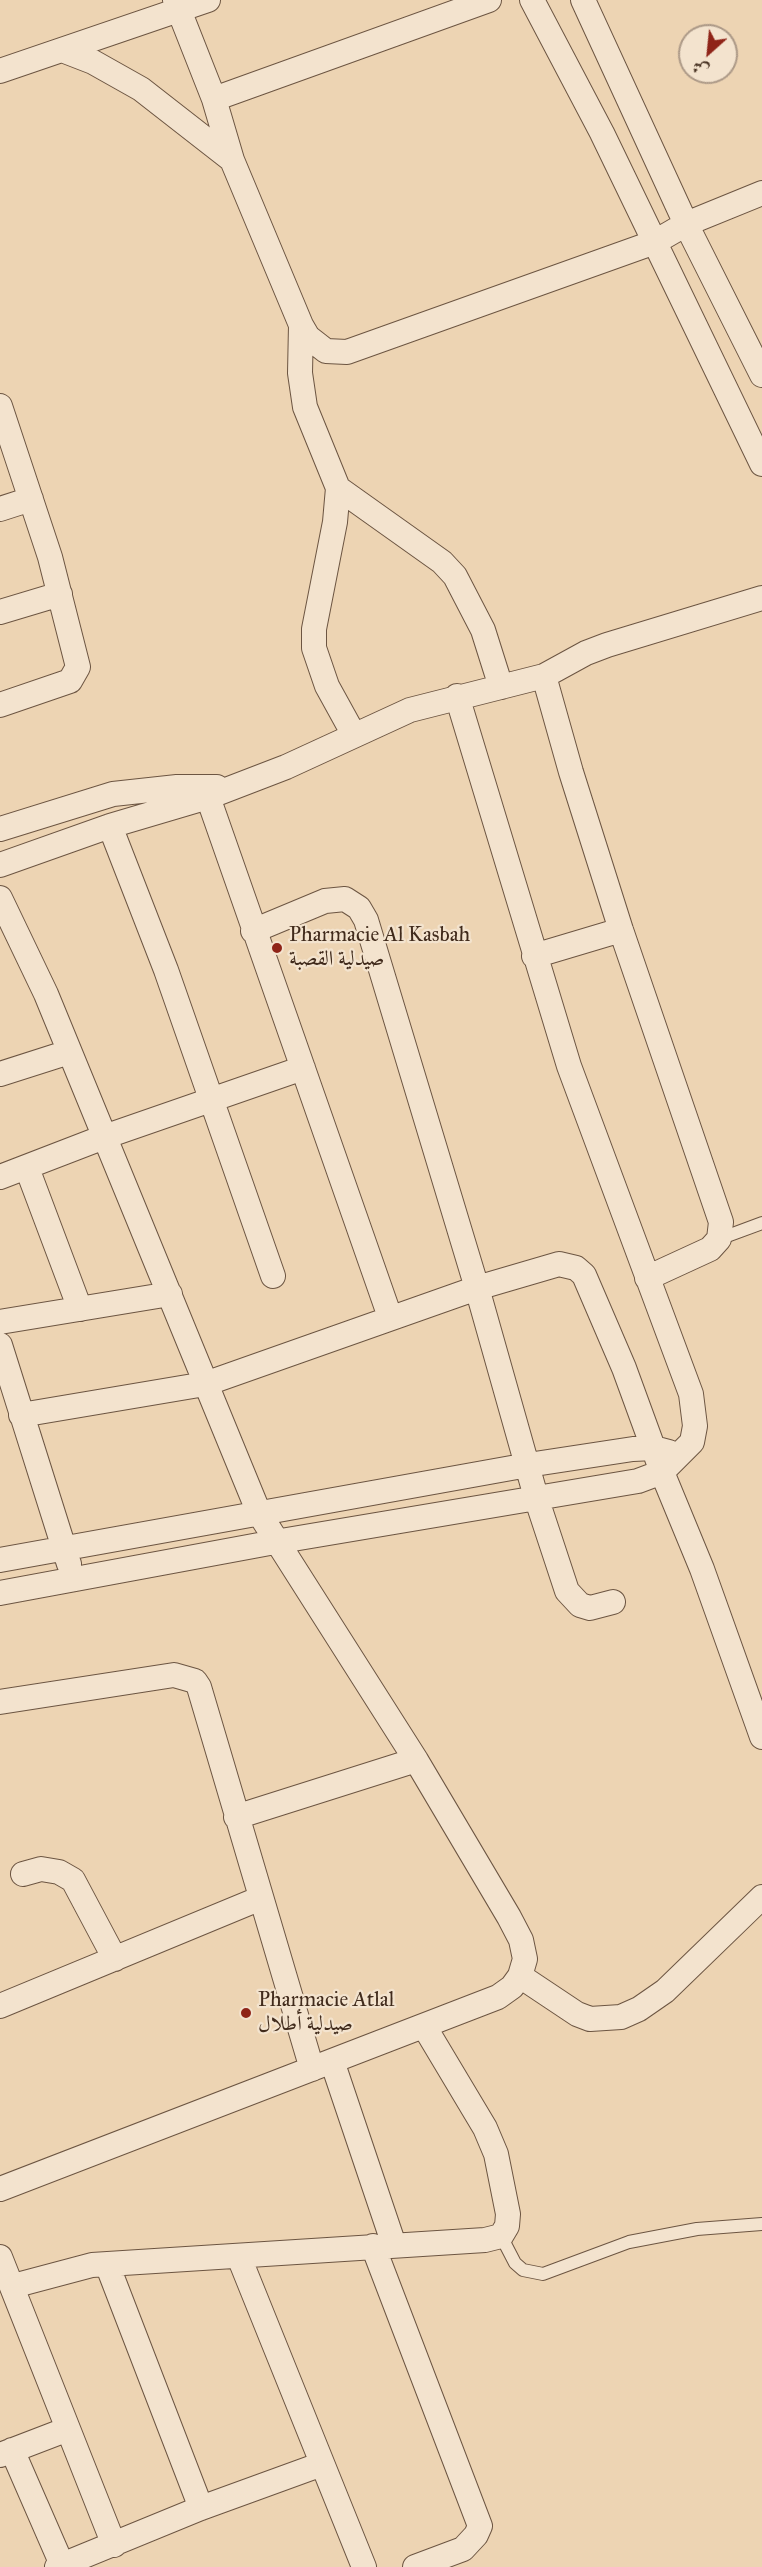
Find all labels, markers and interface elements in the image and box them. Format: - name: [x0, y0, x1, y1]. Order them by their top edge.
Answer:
- north arrow: [678, 24, 738, 84]
- text: ش: [689, 57, 712, 81]
- place label: Pharmacie Al Kasbah صيدلية القصبة: [289, 923, 470, 973]
- marker: Pharmacie Al Kasbah صيدلية القصبة: [270, 941, 284, 955]
- place label: Pharmacie Atlal صيدلية أطلال: [258, 1988, 394, 2038]
- marker: Pharmacie Atlal صيدلية أطلال: [239, 2006, 253, 2020]

